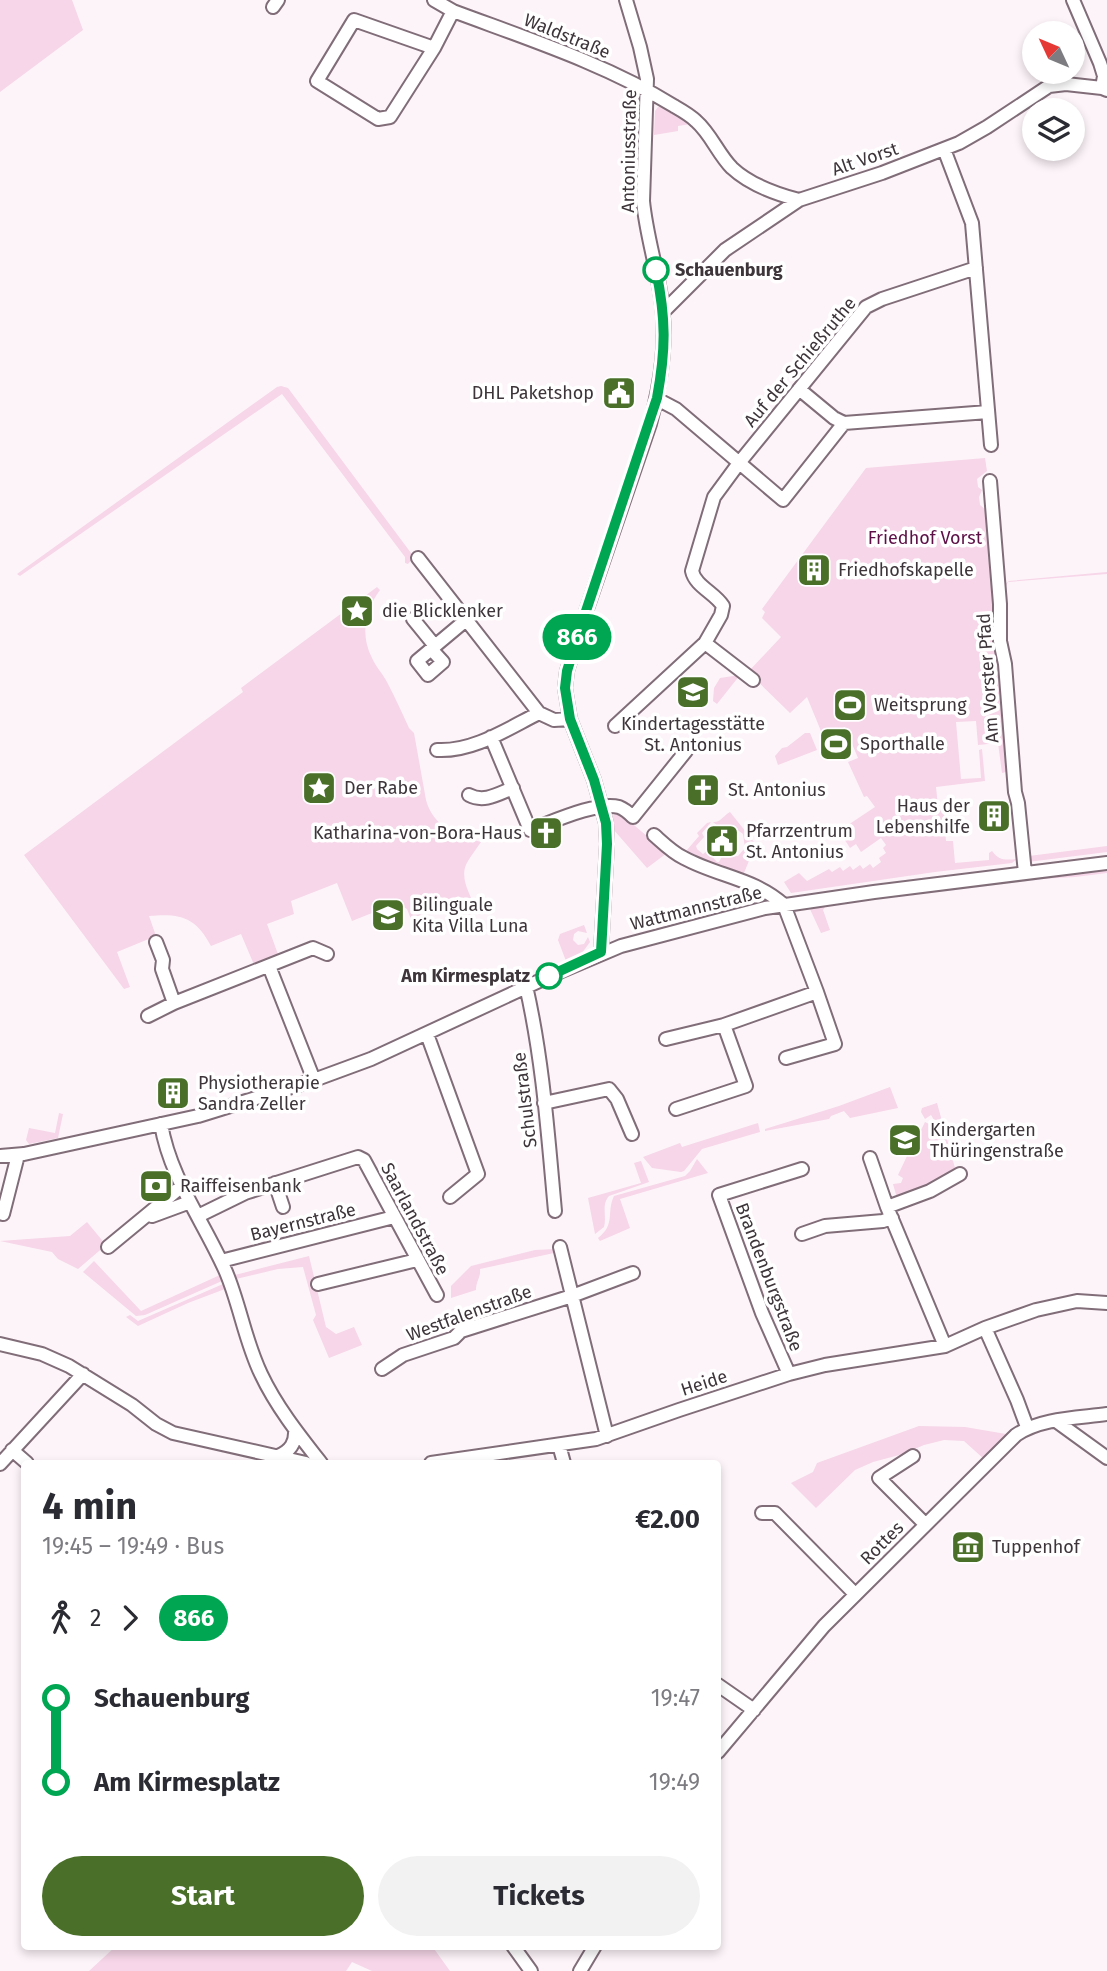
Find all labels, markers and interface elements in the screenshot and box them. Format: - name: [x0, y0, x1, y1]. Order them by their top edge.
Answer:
- street label: Waldstraße: [521, 9, 613, 63]
- north arrow: [1022, 21, 1085, 84]
- map controls: [1022, 21, 1085, 161]
- street label: Antoniusstraße: [617, 89, 641, 213]
- button: layers: [1022, 98, 1085, 161]
- street label: Alt Vorst: [829, 137, 901, 181]
- marker: Schauenburg: [643, 257, 669, 283]
- place label: Schauenburg: [675, 259, 783, 281]
- street label: Auf der Schießruthe: [739, 293, 861, 431]
- public building icon: DHL Paketshop: [600, 374, 638, 412]
- place label: DHL Paketshop: [472, 382, 594, 404]
- park label: Friedhof Vorst: [868, 527, 983, 549]
- building icon: Friedhofskapelle: [795, 551, 833, 589]
- place label: Friedhofskapelle: [838, 559, 974, 581]
- place icon: die Blicklenker: [338, 592, 376, 630]
- place label: die Blicklenker: [382, 600, 503, 622]
- street label: Am Vorster Pfad: [972, 612, 1004, 744]
- line badge: 866: [537, 614, 617, 660]
- text: 866: [556, 623, 598, 651]
- school or university icon: Kindertagesstätte St. Antonius: [674, 673, 712, 711]
- sports icon: Weitsprung: [831, 686, 869, 724]
- place label: Weitsprung: [874, 694, 967, 716]
- place label: Kindertagesstätte St. Antonius: [621, 713, 765, 756]
- sports icon: Sporthalle: [817, 725, 855, 763]
- place label: Sporthalle: [860, 733, 945, 755]
- place icon: Der Rabe: [300, 769, 338, 807]
- church icon: St. Antonius: [684, 771, 722, 809]
- place label: Der Rabe: [344, 777, 418, 799]
- place label: St. Antonius: [728, 779, 826, 801]
- place label: Haus der Lebenshilfe: [876, 795, 970, 838]
- building icon: Haus der Lebenshilfe: [975, 797, 1013, 835]
- church icon: Katharina-von-Bora-Haus: [527, 814, 565, 852]
- place label: Pfarrzentrum St. Antonius: [746, 820, 853, 863]
- place label: Katharina-von-Bora-Haus: [313, 822, 522, 844]
- public building icon: Pfarrzentrum St. Antonius: [703, 822, 741, 860]
- street label: Wattmannstraße: [628, 881, 764, 935]
- place label: Bilinguale Kita Villa Luna: [412, 894, 528, 937]
- school or university icon: Bilinguale Kita Villa Luna: [369, 896, 407, 934]
- marker: Am Kirmesplatz: [536, 963, 562, 989]
- place label: Am Kirmesplatz: [400, 965, 530, 987]
- street label: Schulstraße: [508, 1051, 542, 1149]
- place label: Physiotherapie Sandra Zeller: [198, 1072, 320, 1115]
- building icon: Physiotherapie Sandra Zeller: [154, 1074, 192, 1112]
- place label: Kindergarten Thüringenstraße: [930, 1119, 1064, 1162]
- school or university icon: Kindergarten Thüringenstraße: [886, 1121, 924, 1159]
- street label: Saarlandstraße: [376, 1159, 454, 1279]
- bank icon: Raiffeisenbank: [137, 1167, 175, 1205]
- place label: Raiffeisenbank: [180, 1175, 302, 1197]
- street label: Bayernstraße: [248, 1198, 358, 1246]
- street label: Brandenburgstraße: [731, 1200, 807, 1354]
- street label: Westfalenstraße: [403, 1280, 535, 1346]
- street label: Heide: [678, 1365, 730, 1401]
- text: 4 min: [42, 1483, 137, 1529]
- text: €2.00: [635, 1504, 700, 1535]
- street label: Rottes: [856, 1517, 908, 1569]
- museum icon: Tuppenhof: [949, 1528, 987, 1566]
- text: 19:45 – 19:49 · Bus: [42, 1532, 224, 1560]
- place label: Tuppenhof: [992, 1536, 1082, 1558]
- icon: walk: [42, 1599, 80, 1637]
- icon: forward: [111, 1599, 149, 1637]
- text: 2: [90, 1604, 101, 1632]
- text: 866: [173, 1604, 214, 1632]
- text: Schauenburg: [94, 1683, 250, 1714]
- text: 19:47: [651, 1684, 700, 1712]
- text: Am Kirmesplatz: [94, 1767, 280, 1798]
- text: 19:49: [649, 1768, 700, 1796]
- button: Start: [42, 1856, 364, 1936]
- button: Tickets: [378, 1856, 700, 1936]

